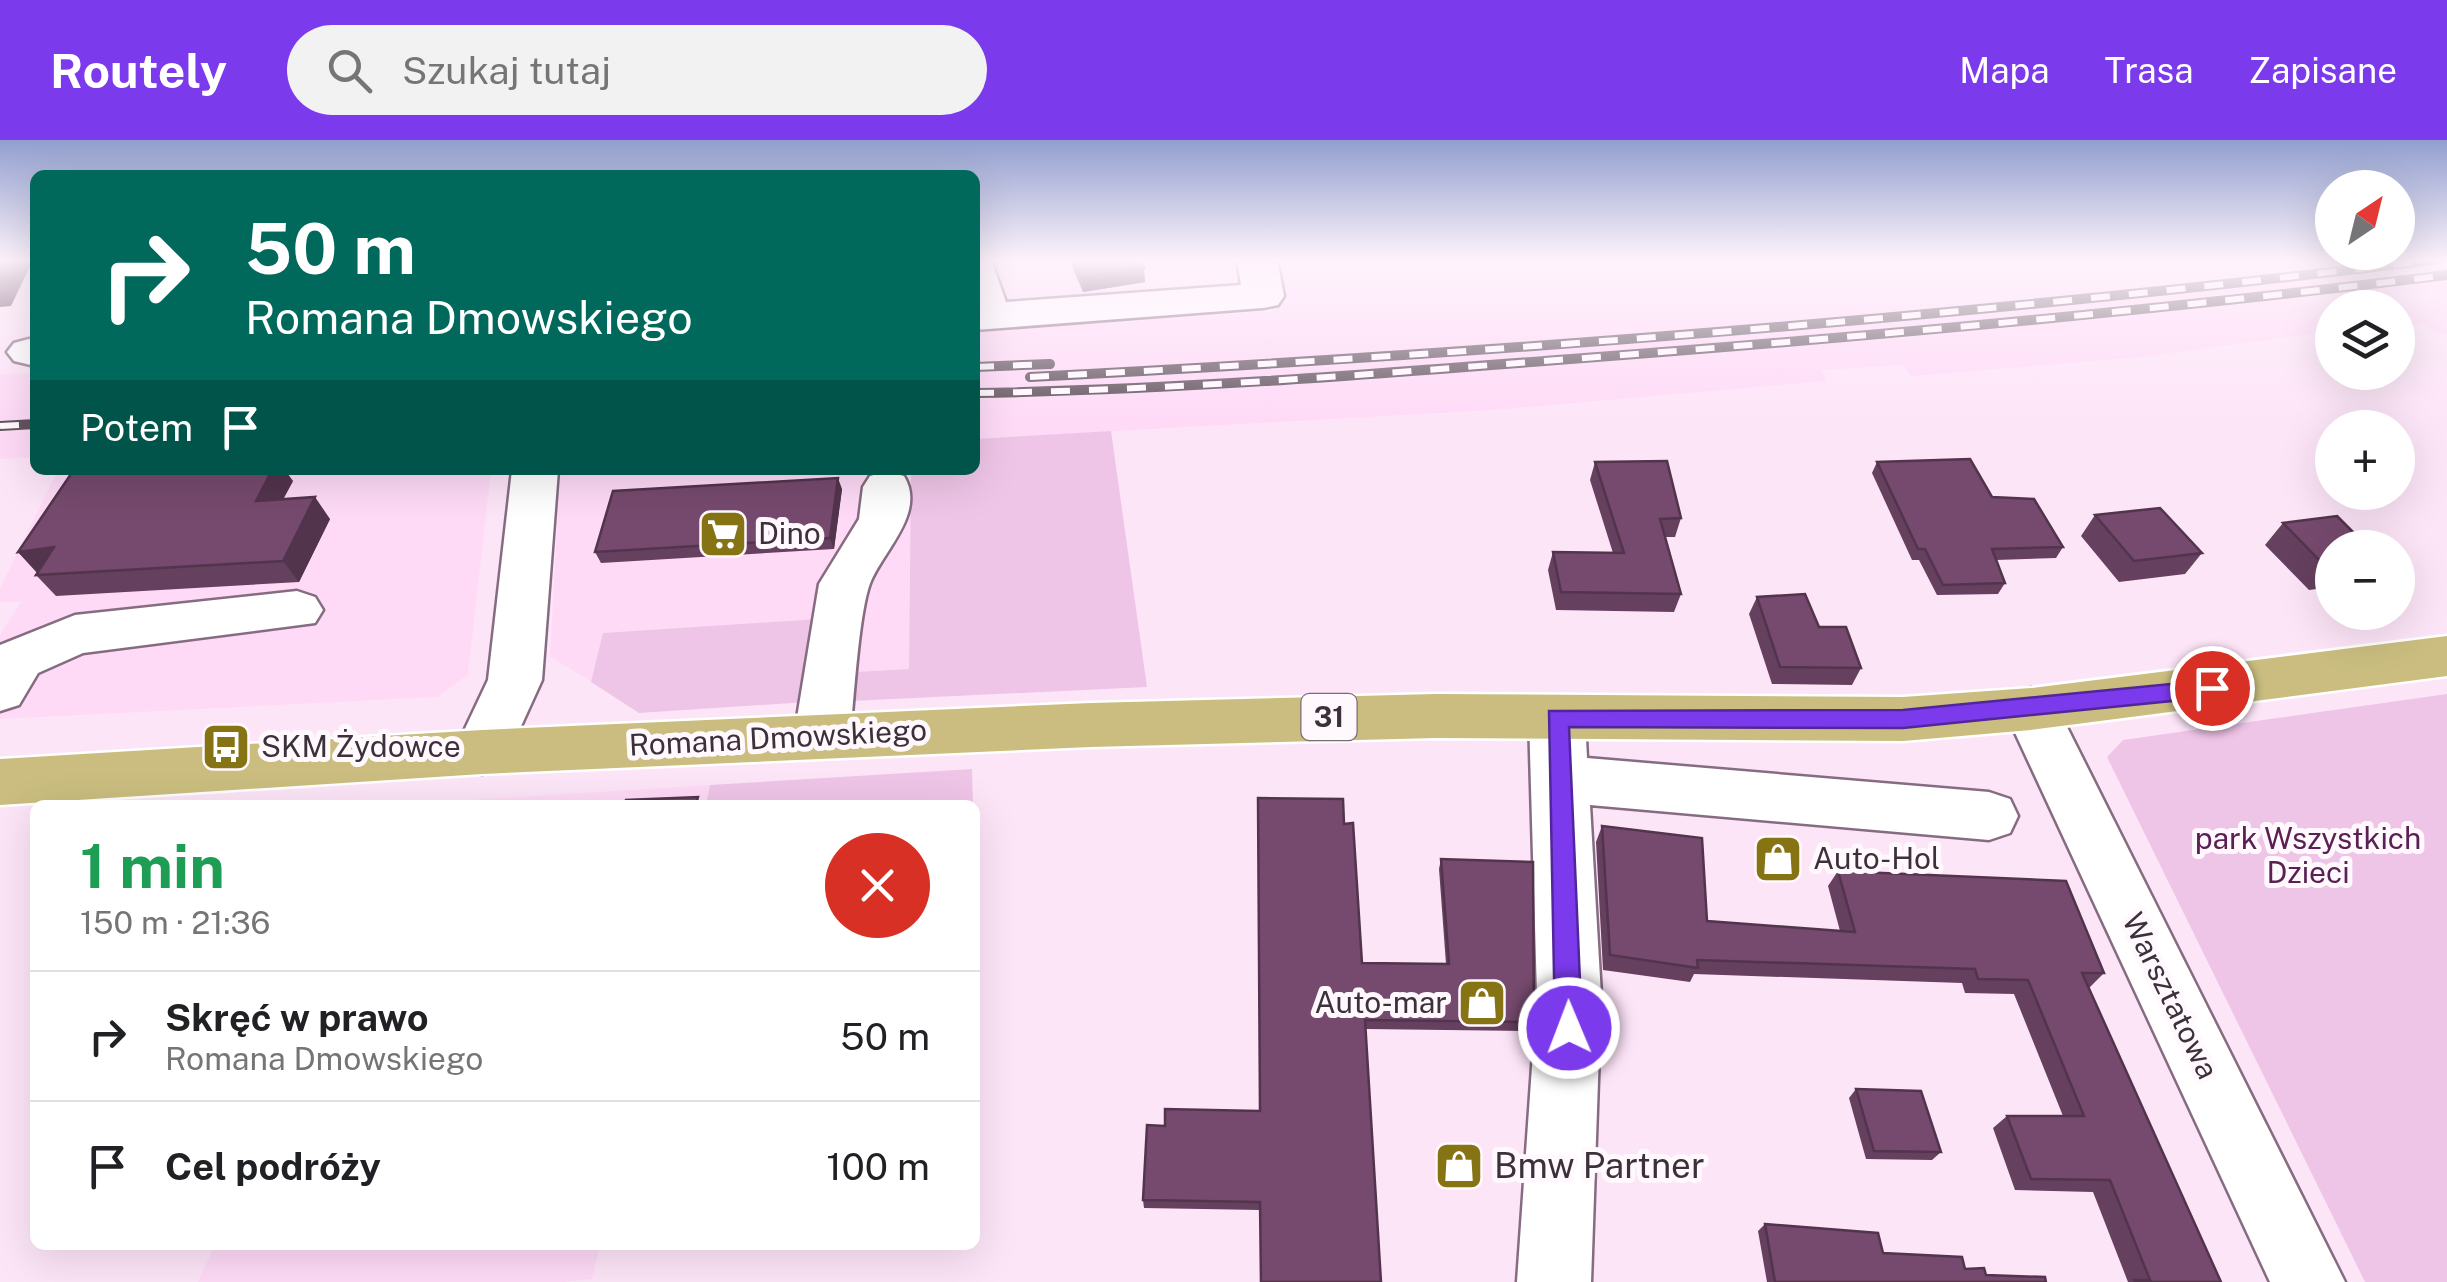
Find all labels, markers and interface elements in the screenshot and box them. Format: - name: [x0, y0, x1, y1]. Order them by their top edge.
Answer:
- search box: [287, 25, 987, 115]
- text: Routely: [50, 42, 227, 99]
- icon: search: [322, 43, 377, 98]
- text: Szukaj tutaj: [402, 48, 611, 93]
- text: Mapa: [1959, 50, 2050, 91]
- text: Trasa: [2105, 50, 2194, 91]
- text: Zapisane: [2249, 50, 2397, 91]
- north arrow: [2315, 170, 2415, 270]
- map controls: [2315, 170, 2415, 630]
- text: 50 m: [245, 207, 416, 290]
- icon: right: [80, 210, 210, 340]
- button: layers: [2315, 290, 2415, 390]
- text: Romana Dmowskiego: [245, 291, 693, 344]
- icon: arrive: [213, 400, 268, 455]
- text: Potem: [80, 405, 193, 450]
- button: +: [2315, 410, 2415, 510]
- supermarket icon: Dino: [697, 508, 749, 560]
- place label: Dino: [758, 515, 821, 551]
- button: −: [2315, 530, 2415, 630]
- pin: [2170, 646, 2255, 731]
- icon: arrive: [2185, 661, 2240, 716]
- road number: 31: [1302, 694, 1356, 740]
- street label: Romana Dmowskiego: [628, 711, 928, 763]
- bus stop icon: SKM Żydowce: [200, 721, 252, 773]
- place label: SKM Żydowce: [261, 728, 461, 764]
- park label: park Wszystkich Dzieci: [2195, 820, 2421, 890]
- text: 1 min: [80, 831, 225, 902]
- button: close: [825, 833, 930, 938]
- shop icon: Auto-Hol: [1752, 833, 1804, 885]
- place label: Auto-Hol: [1813, 840, 1940, 876]
- text: 150 m · 21:36: [80, 904, 270, 941]
- street label: Warsztatowa: [2115, 907, 2227, 1084]
- position arrow: [1517, 976, 1621, 1080]
- shop icon: Auto-mar: [1456, 977, 1508, 1029]
- place label: Auto-mar: [1314, 984, 1447, 1020]
- text: Skręć w prawo: [165, 995, 429, 1040]
- icon: right: [80, 1009, 135, 1064]
- text: 50 m: [840, 1014, 930, 1059]
- text: Romana Dmowskiego: [165, 1040, 483, 1077]
- icon: arrive: [80, 1139, 135, 1194]
- shop icon: Bmw Partner: [1433, 1140, 1485, 1192]
- text: Cel podróży: [165, 1144, 381, 1189]
- text: 100 m: [826, 1144, 930, 1189]
- place label: Bmw Partner: [1494, 1145, 1705, 1186]

